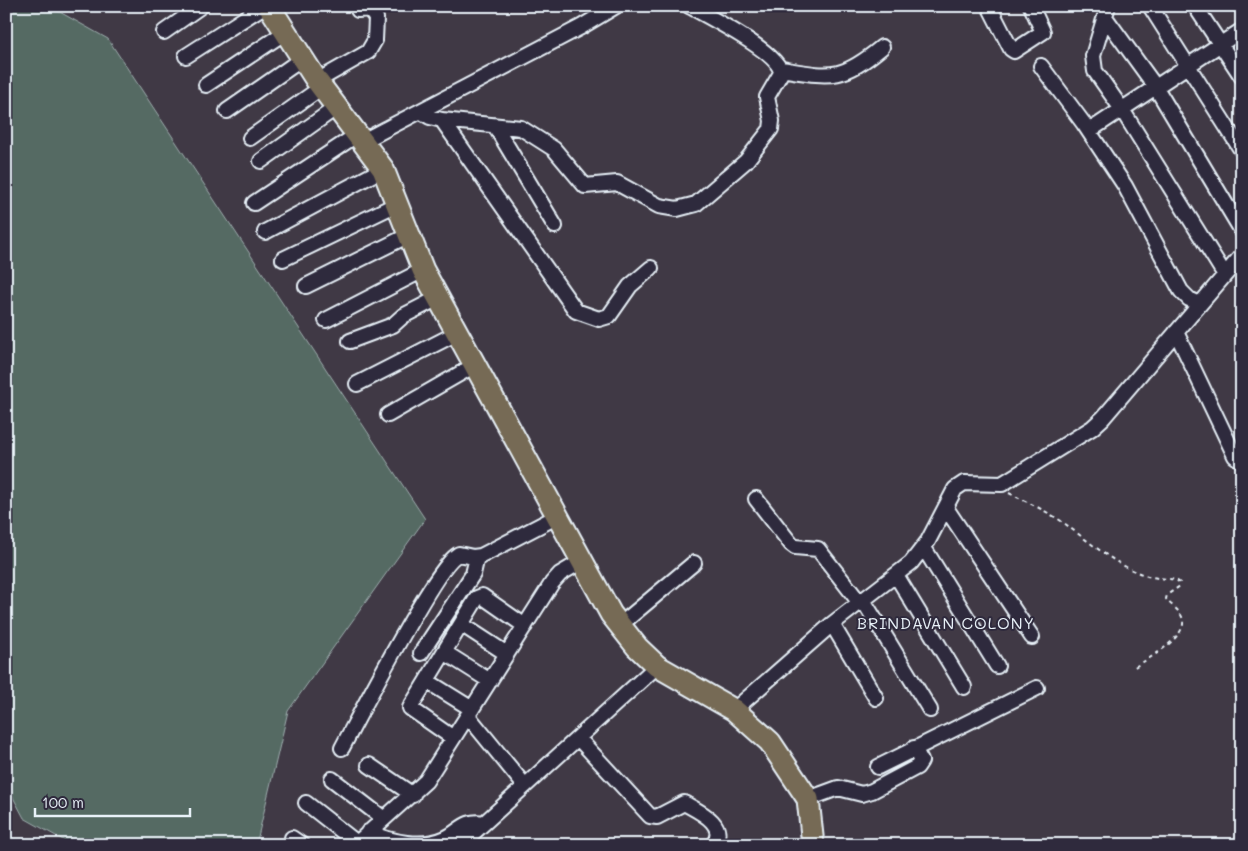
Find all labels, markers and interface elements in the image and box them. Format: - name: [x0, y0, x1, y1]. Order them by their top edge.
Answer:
- district label: BRINDAVAN COLONY: [857, 612, 1035, 633]
- scale bar: [35, 786, 190, 818]
- text: 100 m: [42, 792, 84, 812]

